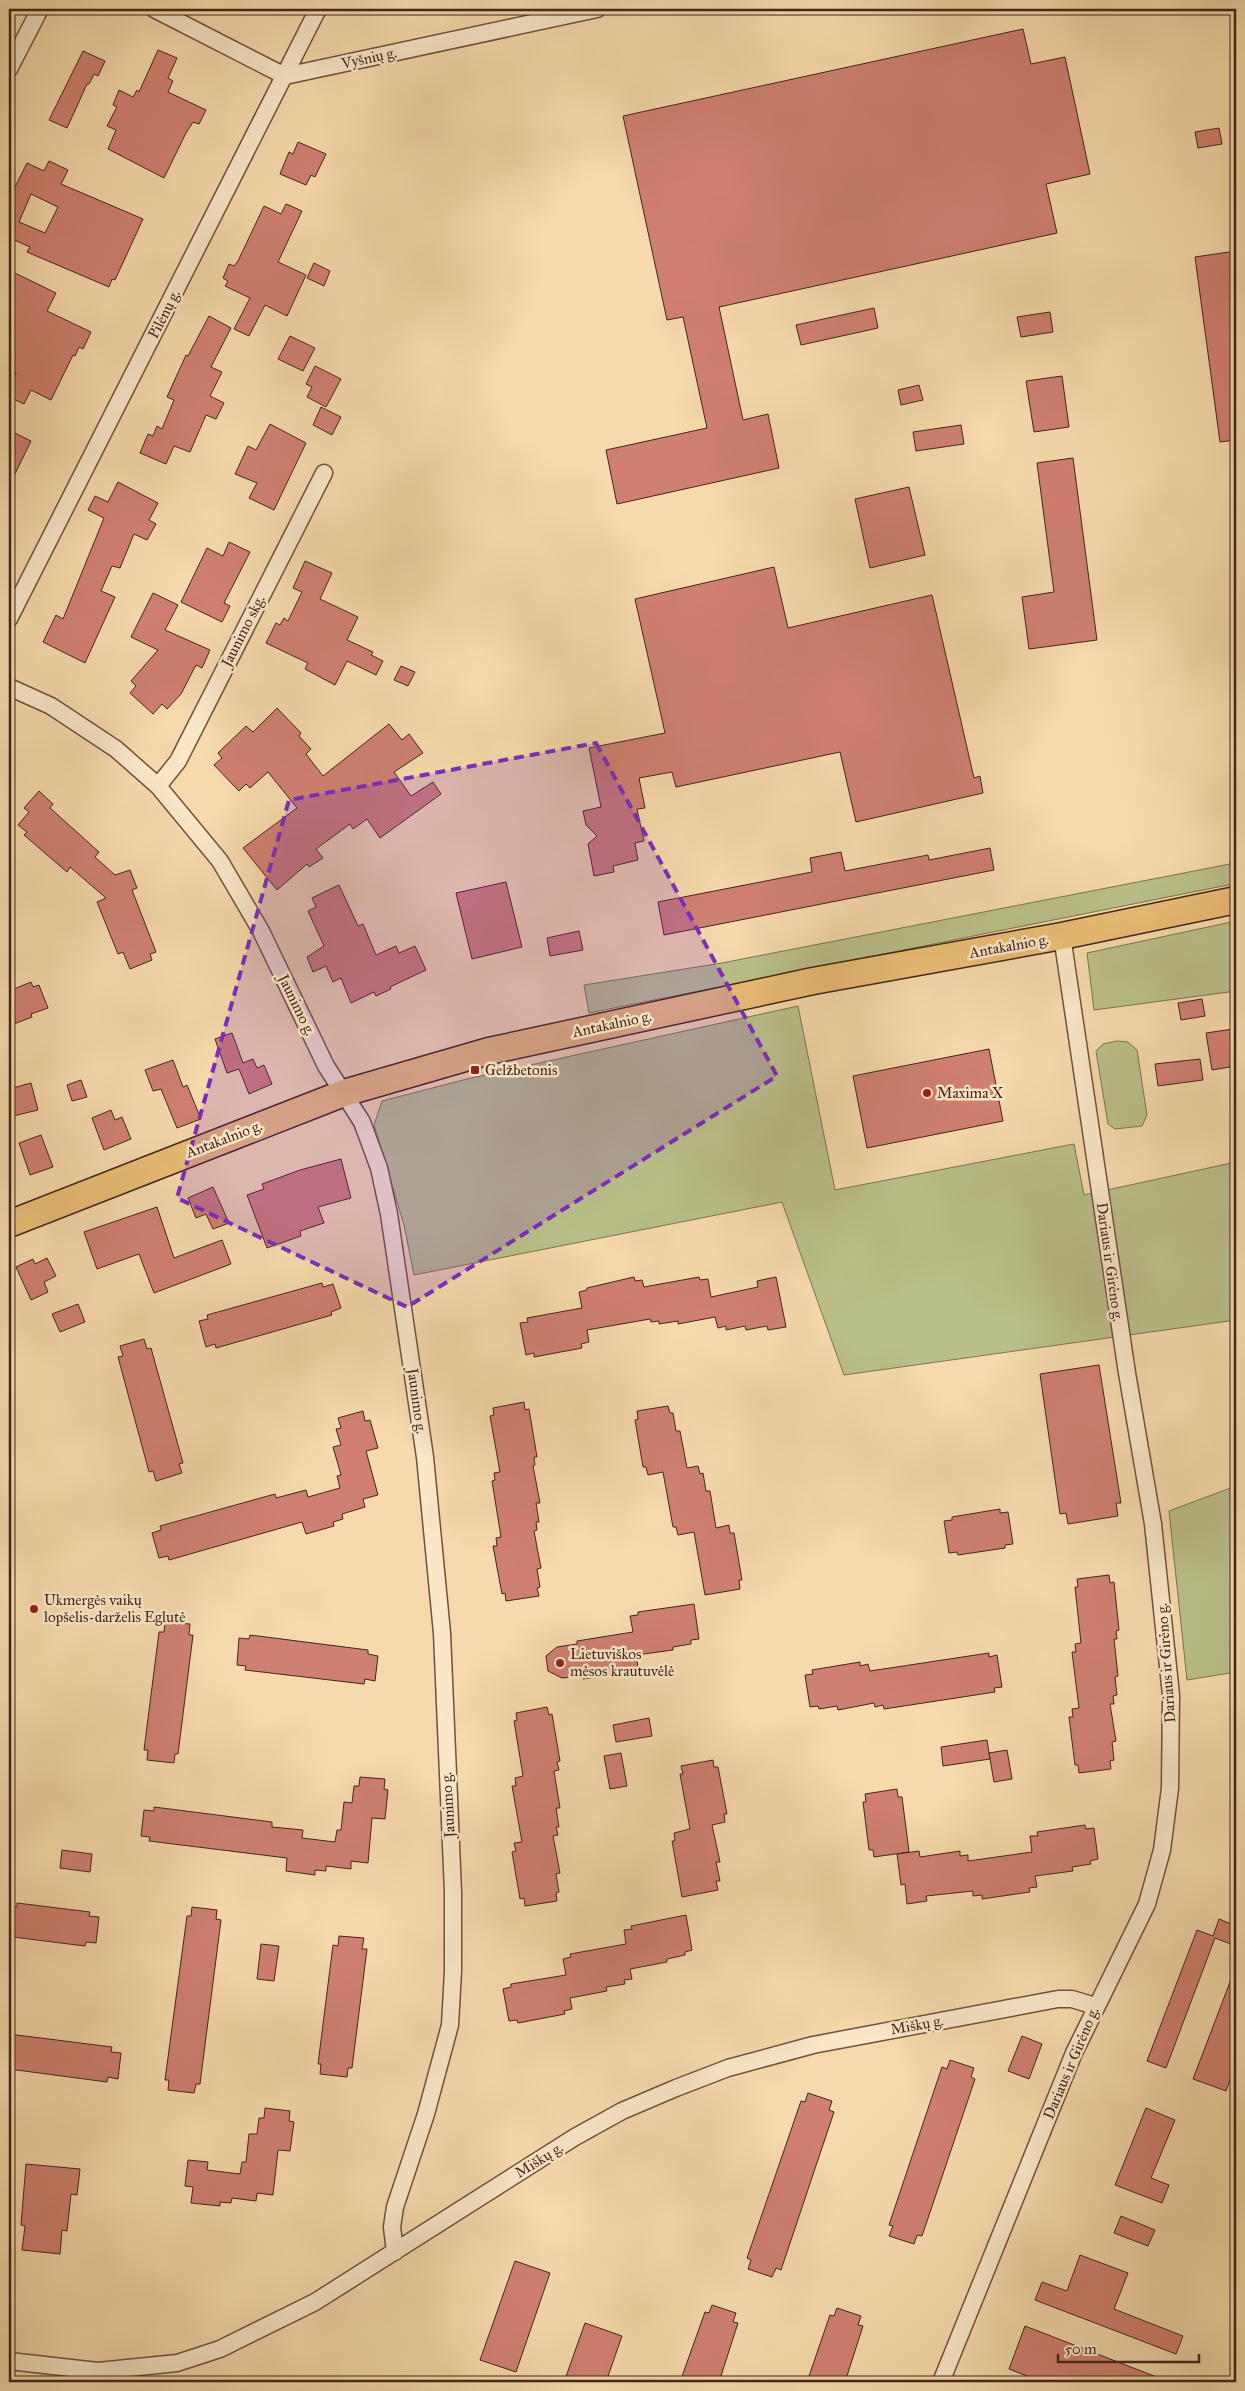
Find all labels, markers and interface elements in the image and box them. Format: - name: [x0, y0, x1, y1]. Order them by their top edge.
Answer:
- street label: Vyšnių g.: [339, 43, 398, 73]
- street label: Pilėnų g.: [144, 287, 184, 341]
- street label: Jaunimo skg.: [216, 592, 270, 672]
- street label: Antakalnio g.: [967, 930, 1050, 962]
- street label: Jaunimo g.: [273, 970, 320, 1039]
- street label: Antakalnio g.: [570, 1007, 653, 1041]
- place label: Gelžbetonis: [485, 1061, 557, 1079]
- marker: Gelžbetonis: [469, 1064, 481, 1076]
- place label: Maxima X: [937, 1084, 1004, 1102]
- marker: Maxima X: [921, 1087, 933, 1099]
- street label: Antakalnio g.: [182, 1116, 265, 1162]
- street label: Dariaus ir Girėno g.: [1093, 1201, 1127, 1323]
- street label: Jaunimo g.: [402, 1365, 430, 1435]
- place label: Ukmergės vaikų lopšelis-darželis Eglutė: [44, 1591, 186, 1626]
- marker: Ukmergės vaikų lopšelis-darželis Eglutė: [28, 1603, 40, 1615]
- street label: Dariaus ir Girėno g.: [1153, 1603, 1179, 1723]
- place label: Lietuviškos mėsos krautuvėlė: [570, 1645, 674, 1680]
- marker: Lietuviškos mėsos krautuvėlė: [554, 1657, 566, 1669]
- street label: Jaunimo g.: [437, 1772, 460, 1840]
- street label: Dariaus ir Girėno g.: [1039, 2004, 1103, 2122]
- street label: Miškų g.: [889, 2012, 945, 2038]
- street label: Miškų g.: [512, 2138, 566, 2182]
- scale bar: [1058, 2331, 1199, 2363]
- text: 50 m: [1065, 2340, 1097, 2358]

